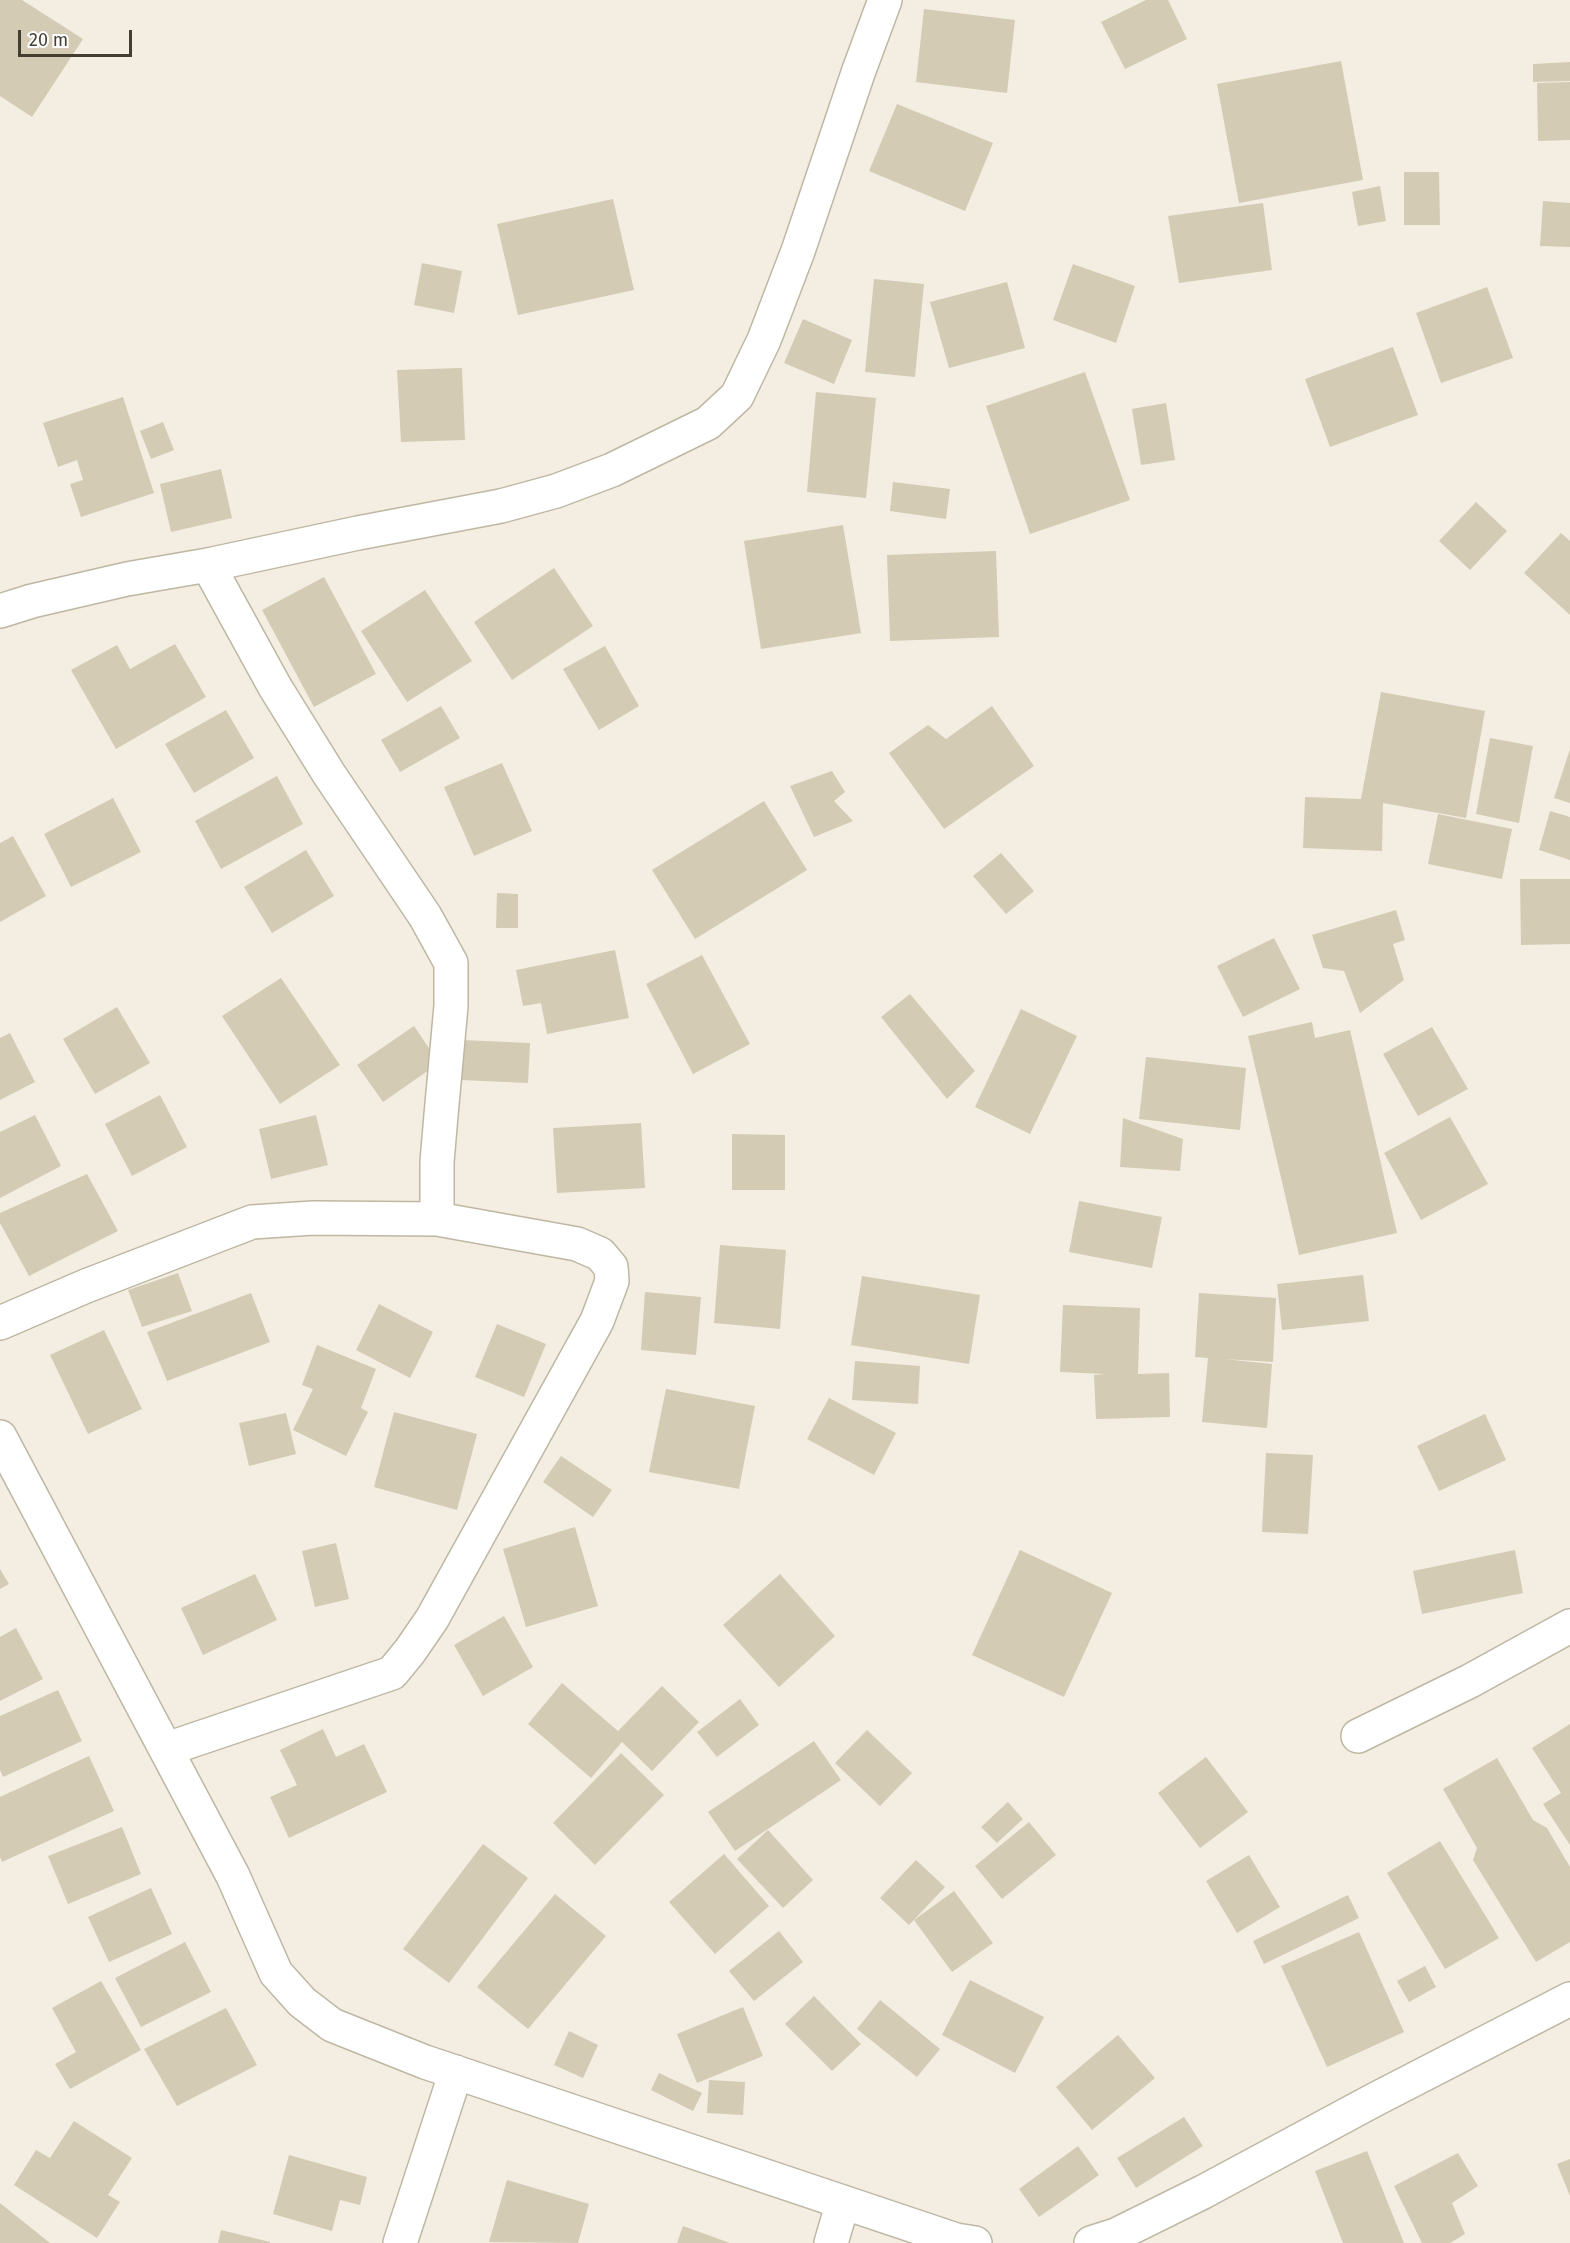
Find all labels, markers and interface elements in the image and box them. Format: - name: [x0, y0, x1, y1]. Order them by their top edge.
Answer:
- scale bar: [21, 18, 135, 56]
- text: 20 m: [29, 29, 68, 51]

